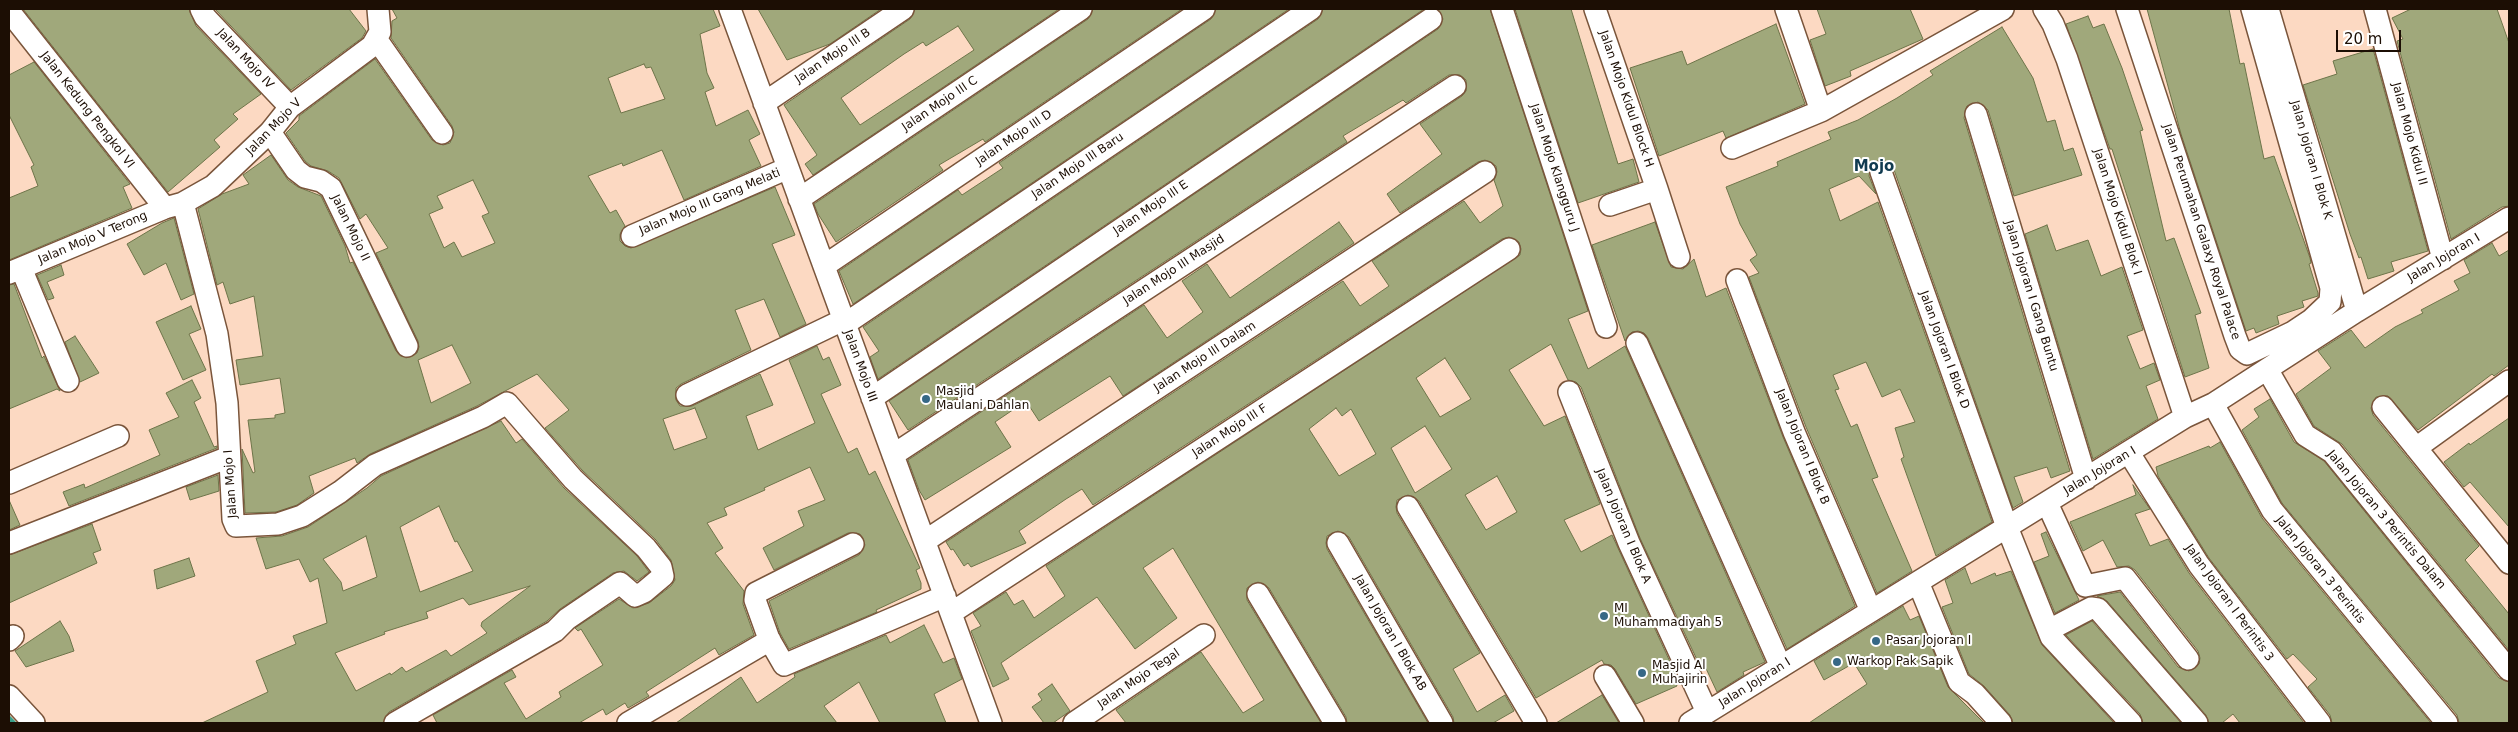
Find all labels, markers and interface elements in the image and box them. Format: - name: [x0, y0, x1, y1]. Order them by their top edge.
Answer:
- scale bar: [2338, 20, 2403, 52]
- street label: Jalan Mojo III B: [793, 25, 873, 87]
- street label: Jalan Mojo IV: [213, 26, 277, 92]
- street label: Jalan Mojo Kidul Block H: [1596, 29, 1656, 169]
- text: 20 m: [2344, 30, 2382, 48]
- street label: Jalan Kedung Pengkol VI: [37, 49, 137, 171]
- street label: Jalan Mojo III C: [899, 73, 981, 135]
- street label: Jalan Mojo Kidul II: [2388, 81, 2430, 187]
- street label: Jalan Mojo V: [243, 96, 305, 158]
- street label: Jalan Jojoran I Blok K: [2287, 99, 2335, 221]
- street label: Jalan Mojo Klangguru J: [1526, 102, 1582, 234]
- street label: Jalan Mojo III D: [973, 107, 1055, 169]
- street label: Jalan Perumahan Galaxy Royal Palace: [2159, 122, 2243, 342]
- street label: Jalan Mojo III Baru: [1029, 130, 1127, 202]
- street label: Jalan Mojo Kidul Blok I: [2090, 147, 2144, 277]
- district label: Mojo: [1854, 158, 1894, 176]
- street label: Jalan Mojo III Gang Melati: [637, 166, 783, 238]
- street label: Jalan Mojo III E: [1111, 178, 1191, 238]
- street label: Jalan Mojo II: [328, 192, 372, 264]
- street label: Jalan Mojo V Terong: [36, 208, 150, 268]
- street label: Jalan Jojoran I Gang Buntu: [2001, 219, 2061, 373]
- street label: Jalan Jojoran I: [2405, 231, 2483, 285]
- street label: Jalan Mojo III Masjid: [1121, 232, 1227, 308]
- street label: Jalan Jojoran I Blok D: [1916, 289, 1972, 411]
- street label: Jalan Mojo III Dalam: [1151, 319, 1259, 395]
- street label: Jalan Mojo III: [840, 328, 880, 404]
- place label: Masjid Maulani Dahlan: [936, 385, 1029, 413]
- street label: Jalan Jojoran I Blok B: [1772, 387, 1832, 507]
- marker: Masjid Maulani Dahlan: [920, 393, 932, 405]
- street label: Jalan Mojo III F: [1190, 401, 1270, 461]
- street label: Jalan Jojoran I: [2061, 444, 2139, 498]
- street label: Jalan Jojoran 3 Perintis Dalam: [2324, 448, 2448, 592]
- street label: Jalan Mojo I: [221, 449, 241, 519]
- street label: Jalan Jojoran I Blok A: [1592, 466, 1654, 586]
- street label: Jalan Jojoran 3 Perintis: [2272, 513, 2368, 627]
- street label: Jalan Jojoran I Perintis 3: [2182, 542, 2276, 664]
- street label: Jalan Jojoran I Blok AB: [1351, 572, 1429, 694]
- place label: MI Muhammadiyah 5: [1614, 602, 1722, 630]
- marker: MI Muhammadiyah 5: [1598, 610, 1610, 622]
- place label: Pasar Jojoran I: [1886, 634, 1971, 648]
- marker: Pasar Jojoran I: [1870, 635, 1882, 647]
- street label: Jalan Mojo Tegal: [1095, 646, 1183, 712]
- street label: Jalan Jojoran I: [1716, 655, 1794, 711]
- place label: Warkop Pak Sapik: [1847, 655, 1953, 669]
- marker: Warkop Pak Sapik: [1831, 656, 1843, 668]
- place label: Masjid Al Muhajirin: [1652, 659, 1707, 687]
- marker: Masjid Al Muhajirin: [1636, 667, 1648, 679]

